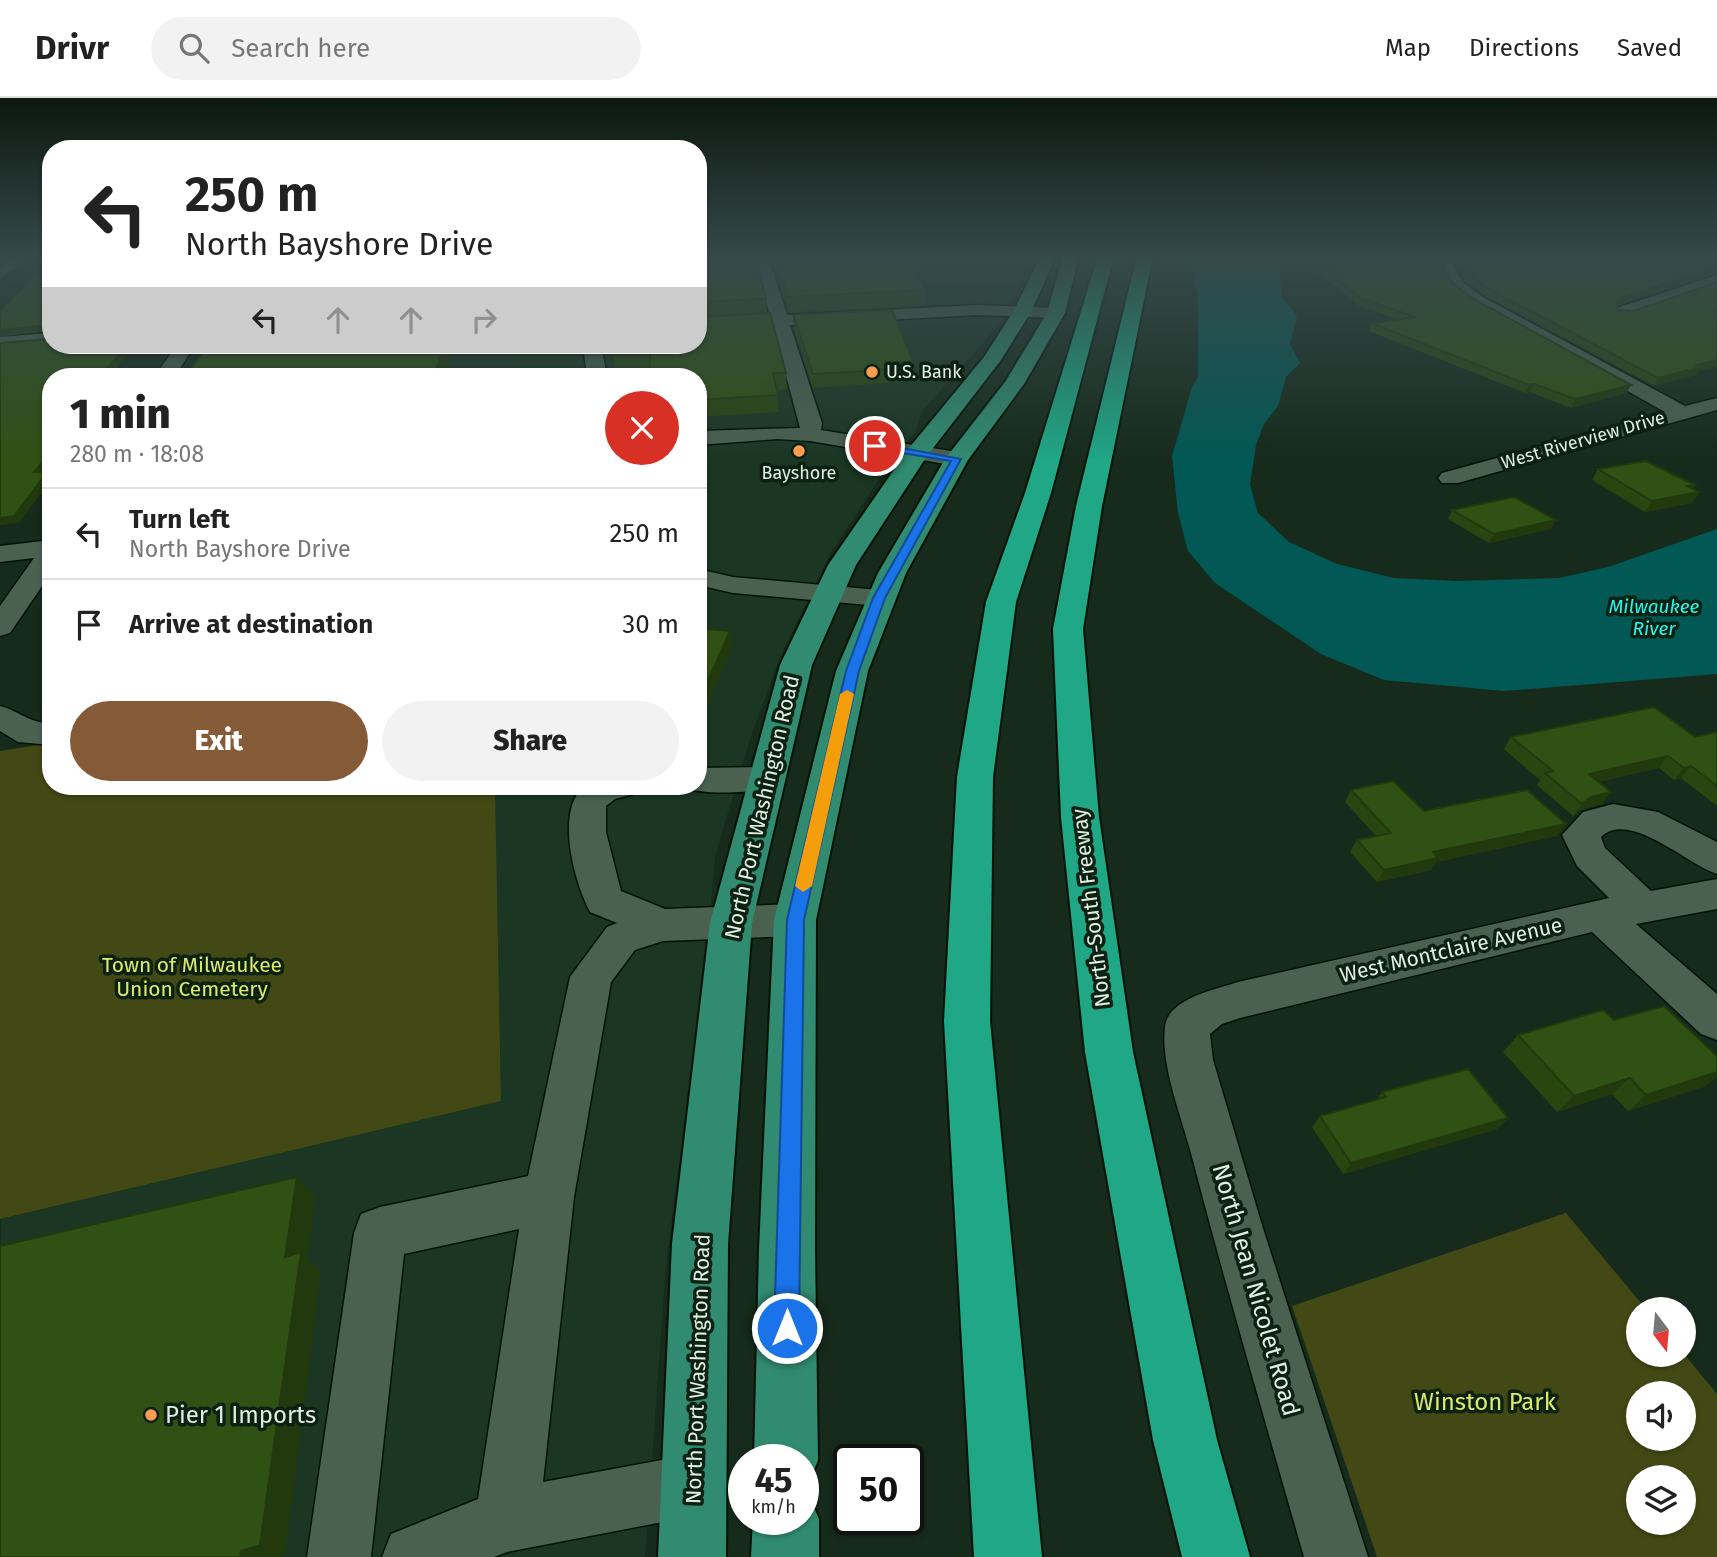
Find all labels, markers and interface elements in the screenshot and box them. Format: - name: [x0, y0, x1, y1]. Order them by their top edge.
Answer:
- search box: [151, 17, 641, 80]
- text: Drivr: [35, 28, 109, 68]
- icon: search: [175, 29, 213, 67]
- text: Search here: [231, 33, 370, 64]
- text: Map: [1385, 34, 1431, 62]
- text: Directions: [1469, 34, 1579, 62]
- text: Saved: [1617, 34, 1682, 62]
- text: 250 m: [185, 165, 318, 224]
- icon: left: [70, 168, 161, 259]
- text: North Bayshore Drive: [185, 225, 493, 263]
- icon: left: [246, 301, 284, 339]
- icon: ahead: [319, 301, 357, 339]
- icon: ahead: [392, 301, 430, 339]
- icon: right: [465, 301, 503, 339]
- place label: U.S. Bank: [886, 361, 962, 383]
- marker: U.S. Bank: [864, 364, 880, 380]
- text: 1 min: [70, 389, 171, 439]
- button: close: [605, 391, 679, 465]
- street label: West Riverview Drive: [1499, 406, 1667, 474]
- pin: [845, 416, 905, 476]
- icon: arrive: [856, 427, 894, 465]
- text: 280 m · 18:08: [70, 440, 204, 468]
- marker: Bayshore: [791, 443, 807, 459]
- place label: Bayshore: [762, 462, 836, 484]
- text: Turn left: [129, 504, 230, 535]
- icon: left: [70, 515, 108, 553]
- text: 250 m: [609, 518, 679, 549]
- text: North Bayshore Drive: [129, 535, 351, 563]
- water label: Milwaukee River: [1609, 595, 1699, 640]
- icon: arrive: [70, 606, 108, 644]
- text: Arrive at destination: [129, 609, 373, 640]
- text: 30 m: [622, 609, 679, 640]
- street label: North Port Washington Road: [719, 672, 805, 942]
- button: Exit: [70, 701, 368, 781]
- button: Share: [382, 701, 679, 781]
- street label: North-South Freeway: [1066, 807, 1116, 1009]
- street label: West Montclaire Avenue: [1337, 912, 1565, 988]
- park label: Town of Milwaukee Union Cemetery: [102, 952, 282, 1002]
- street label: North Jean Nicolet Road: [1207, 1161, 1305, 1419]
- street label: North Port Washington Road: [680, 1233, 716, 1505]
- position arrow: [750, 1291, 824, 1365]
- north arrow: [1626, 1297, 1696, 1367]
- map controls: [1626, 1297, 1696, 1535]
- button: sound: [1626, 1381, 1696, 1451]
- park label: Winston Park: [1414, 1388, 1557, 1416]
- place label: Pier 1 Imports: [165, 1401, 316, 1429]
- marker: Pier 1 Imports: [143, 1407, 159, 1423]
- speed limit sign: 50: [833, 1444, 924, 1535]
- text: 45: [754, 1459, 793, 1501]
- button: layers: [1626, 1465, 1696, 1535]
- text: km/h: [751, 1496, 796, 1518]

